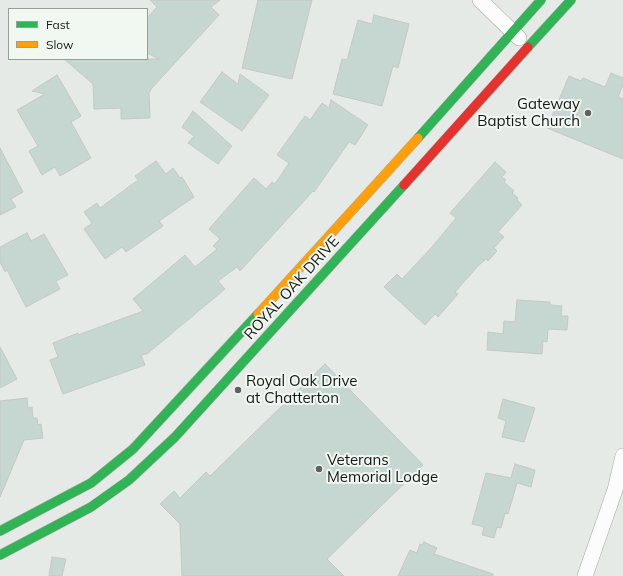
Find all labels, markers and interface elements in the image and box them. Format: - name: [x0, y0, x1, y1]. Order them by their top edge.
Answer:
- legend: [8, 8, 148, 60]
- text: Fast: [46, 17, 70, 32]
- text: Slow: [46, 37, 74, 52]
- place label: Gateway Baptist Church: [477, 95, 580, 130]
- marker: Gateway Baptist Church: [583, 108, 593, 118]
- street label: ROYAL OAK DRIVE: [241, 233, 343, 343]
- place label: Royal Oak Drive at Chatterton: [246, 372, 357, 407]
- marker: Royal Oak Drive at Chatterton: [233, 385, 243, 395]
- place label: Veterans Memorial Lodge: [327, 451, 438, 486]
- marker: Veterans Memorial Lodge: [314, 464, 324, 474]

